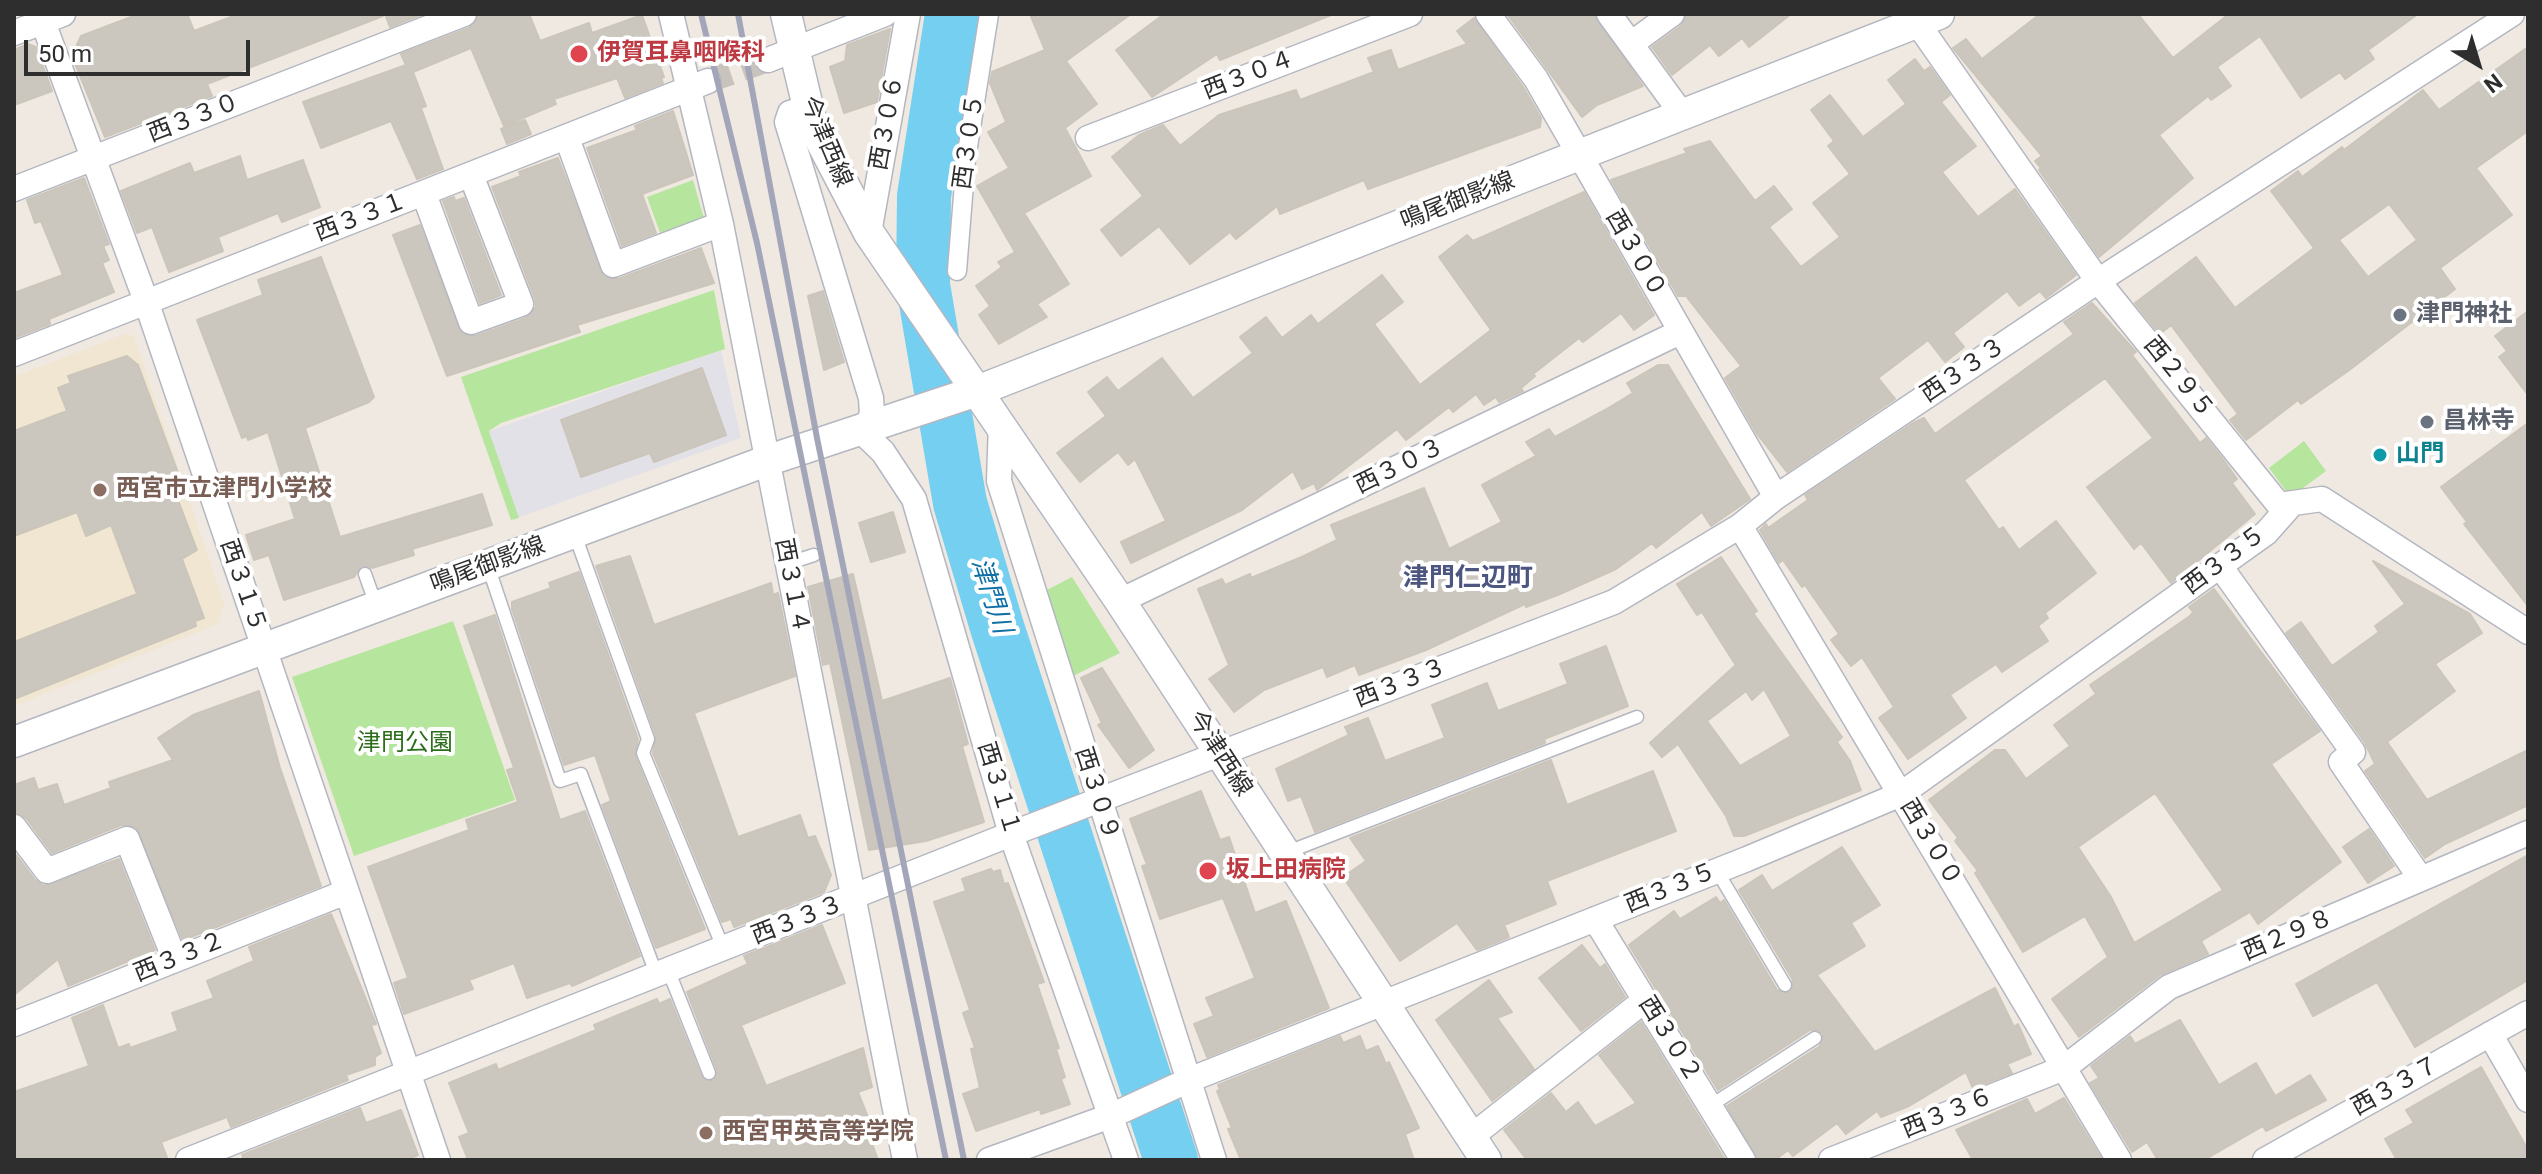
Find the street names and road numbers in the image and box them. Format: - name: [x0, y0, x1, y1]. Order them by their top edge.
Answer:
- street label: 西３０４: [1199, 45, 1299, 107]
- street label: 西３０６: [865, 73, 911, 173]
- street label: 西３３０: [144, 88, 244, 150]
- street label: 今津西線: [793, 92, 857, 192]
- street label: 西３０５: [949, 92, 991, 192]
- street label: 鳴尾御影線: [1397, 167, 1519, 237]
- street label: 西３３１: [311, 187, 411, 249]
- street label: 西３００: [1599, 205, 1671, 303]
- street label: 西３３３: [1916, 332, 2012, 410]
- street label: 西２９５: [2137, 332, 2219, 424]
- street label: 西３０３: [1351, 433, 1449, 501]
- street label: 西３３５: [2178, 521, 2272, 601]
- street label: 鳴尾御影線: [427, 532, 549, 600]
- street label: 西３１５: [213, 536, 271, 636]
- street label: 西３１４: [768, 536, 814, 636]
- street label: 西３３３: [1351, 653, 1451, 715]
- street label: 今津西線: [1181, 706, 1257, 802]
- street label: 西３１１: [970, 739, 1026, 839]
- street label: 西３０９: [1067, 744, 1125, 844]
- street label: 西３００: [1893, 794, 1967, 892]
- street label: 西３３５: [1621, 858, 1721, 920]
- street label: 西３３３: [748, 890, 848, 952]
- street label: 西２９８: [2238, 904, 2338, 968]
- street label: 西３３２: [130, 927, 230, 989]
- street label: 西３０２: [1631, 992, 1707, 1088]
- street label: 西３３７: [2347, 1051, 2445, 1123]
- street label: 西３３６: [1898, 1083, 1998, 1145]

